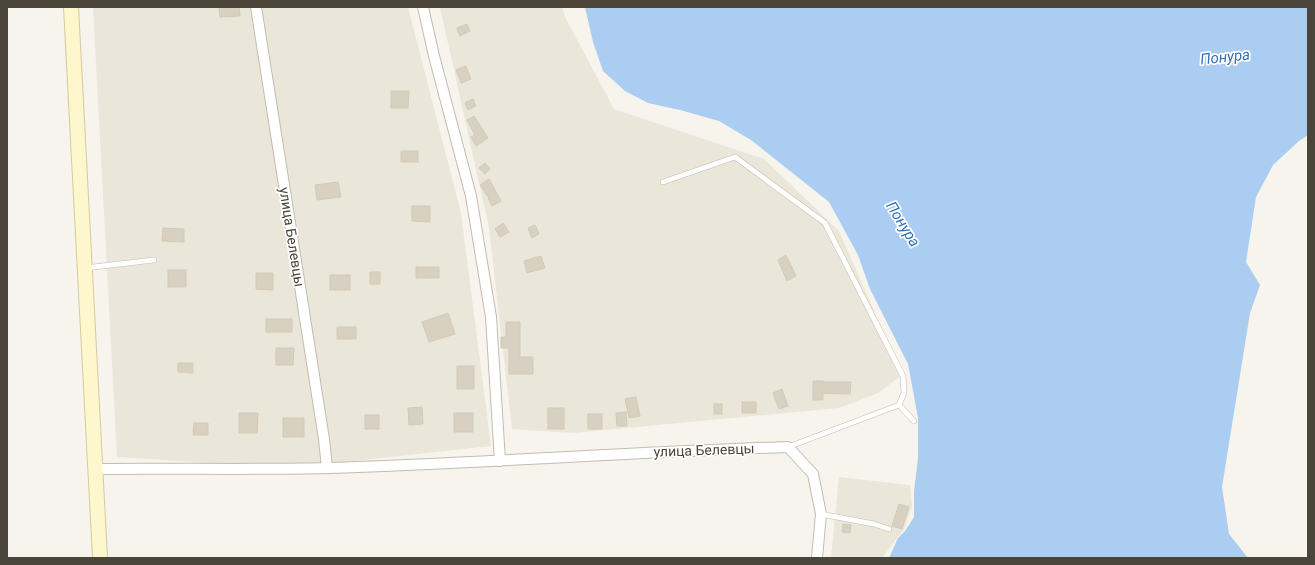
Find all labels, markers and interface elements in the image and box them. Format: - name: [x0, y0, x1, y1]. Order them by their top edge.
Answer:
- water label: Понура: [1199, 45, 1251, 69]
- street label: улица Белевцы: [276, 186, 308, 288]
- water label: Понура: [882, 198, 924, 250]
- street label: улица Белевцы: [653, 440, 755, 460]

